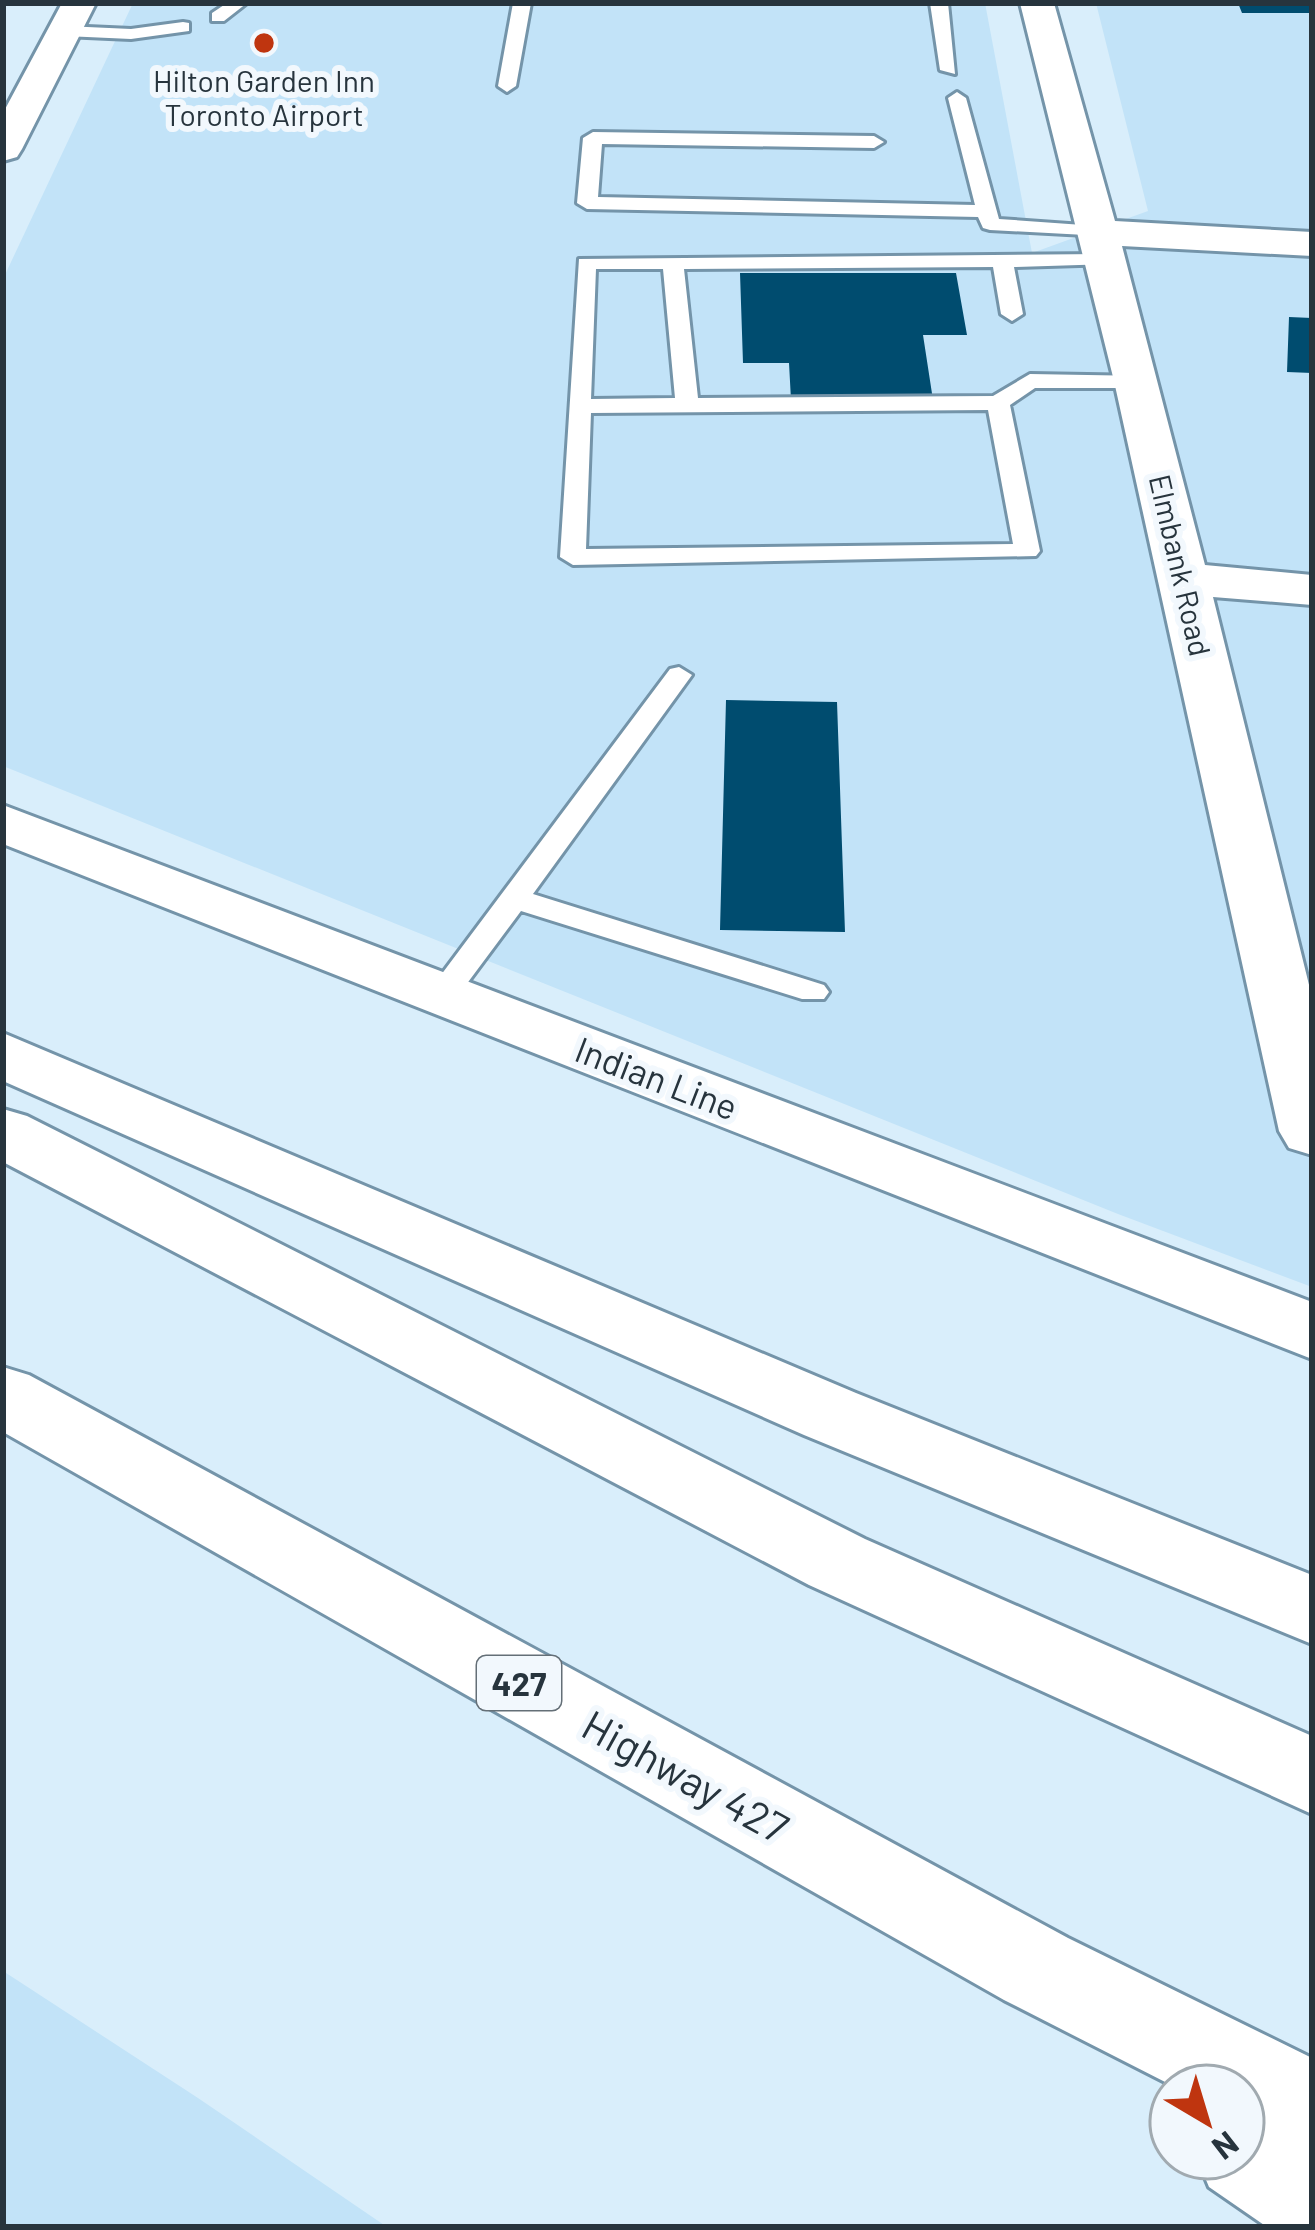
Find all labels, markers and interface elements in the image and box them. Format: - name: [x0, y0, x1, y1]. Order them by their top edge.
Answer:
- marker: Hilton Garden Inn Toronto Airport: [251, 30, 277, 56]
- place label: Hilton Garden Inn Toronto Airport: [153, 62, 375, 132]
- street label: Elmbank Road: [1143, 471, 1219, 659]
- street label: Indian Line: [570, 1026, 744, 1128]
- road number: 427: [477, 1656, 561, 1710]
- street label: Highway 427: [574, 1698, 797, 1853]
- north arrow: [1147, 2062, 1267, 2182]
- text: N: [1205, 2124, 1247, 2169]

